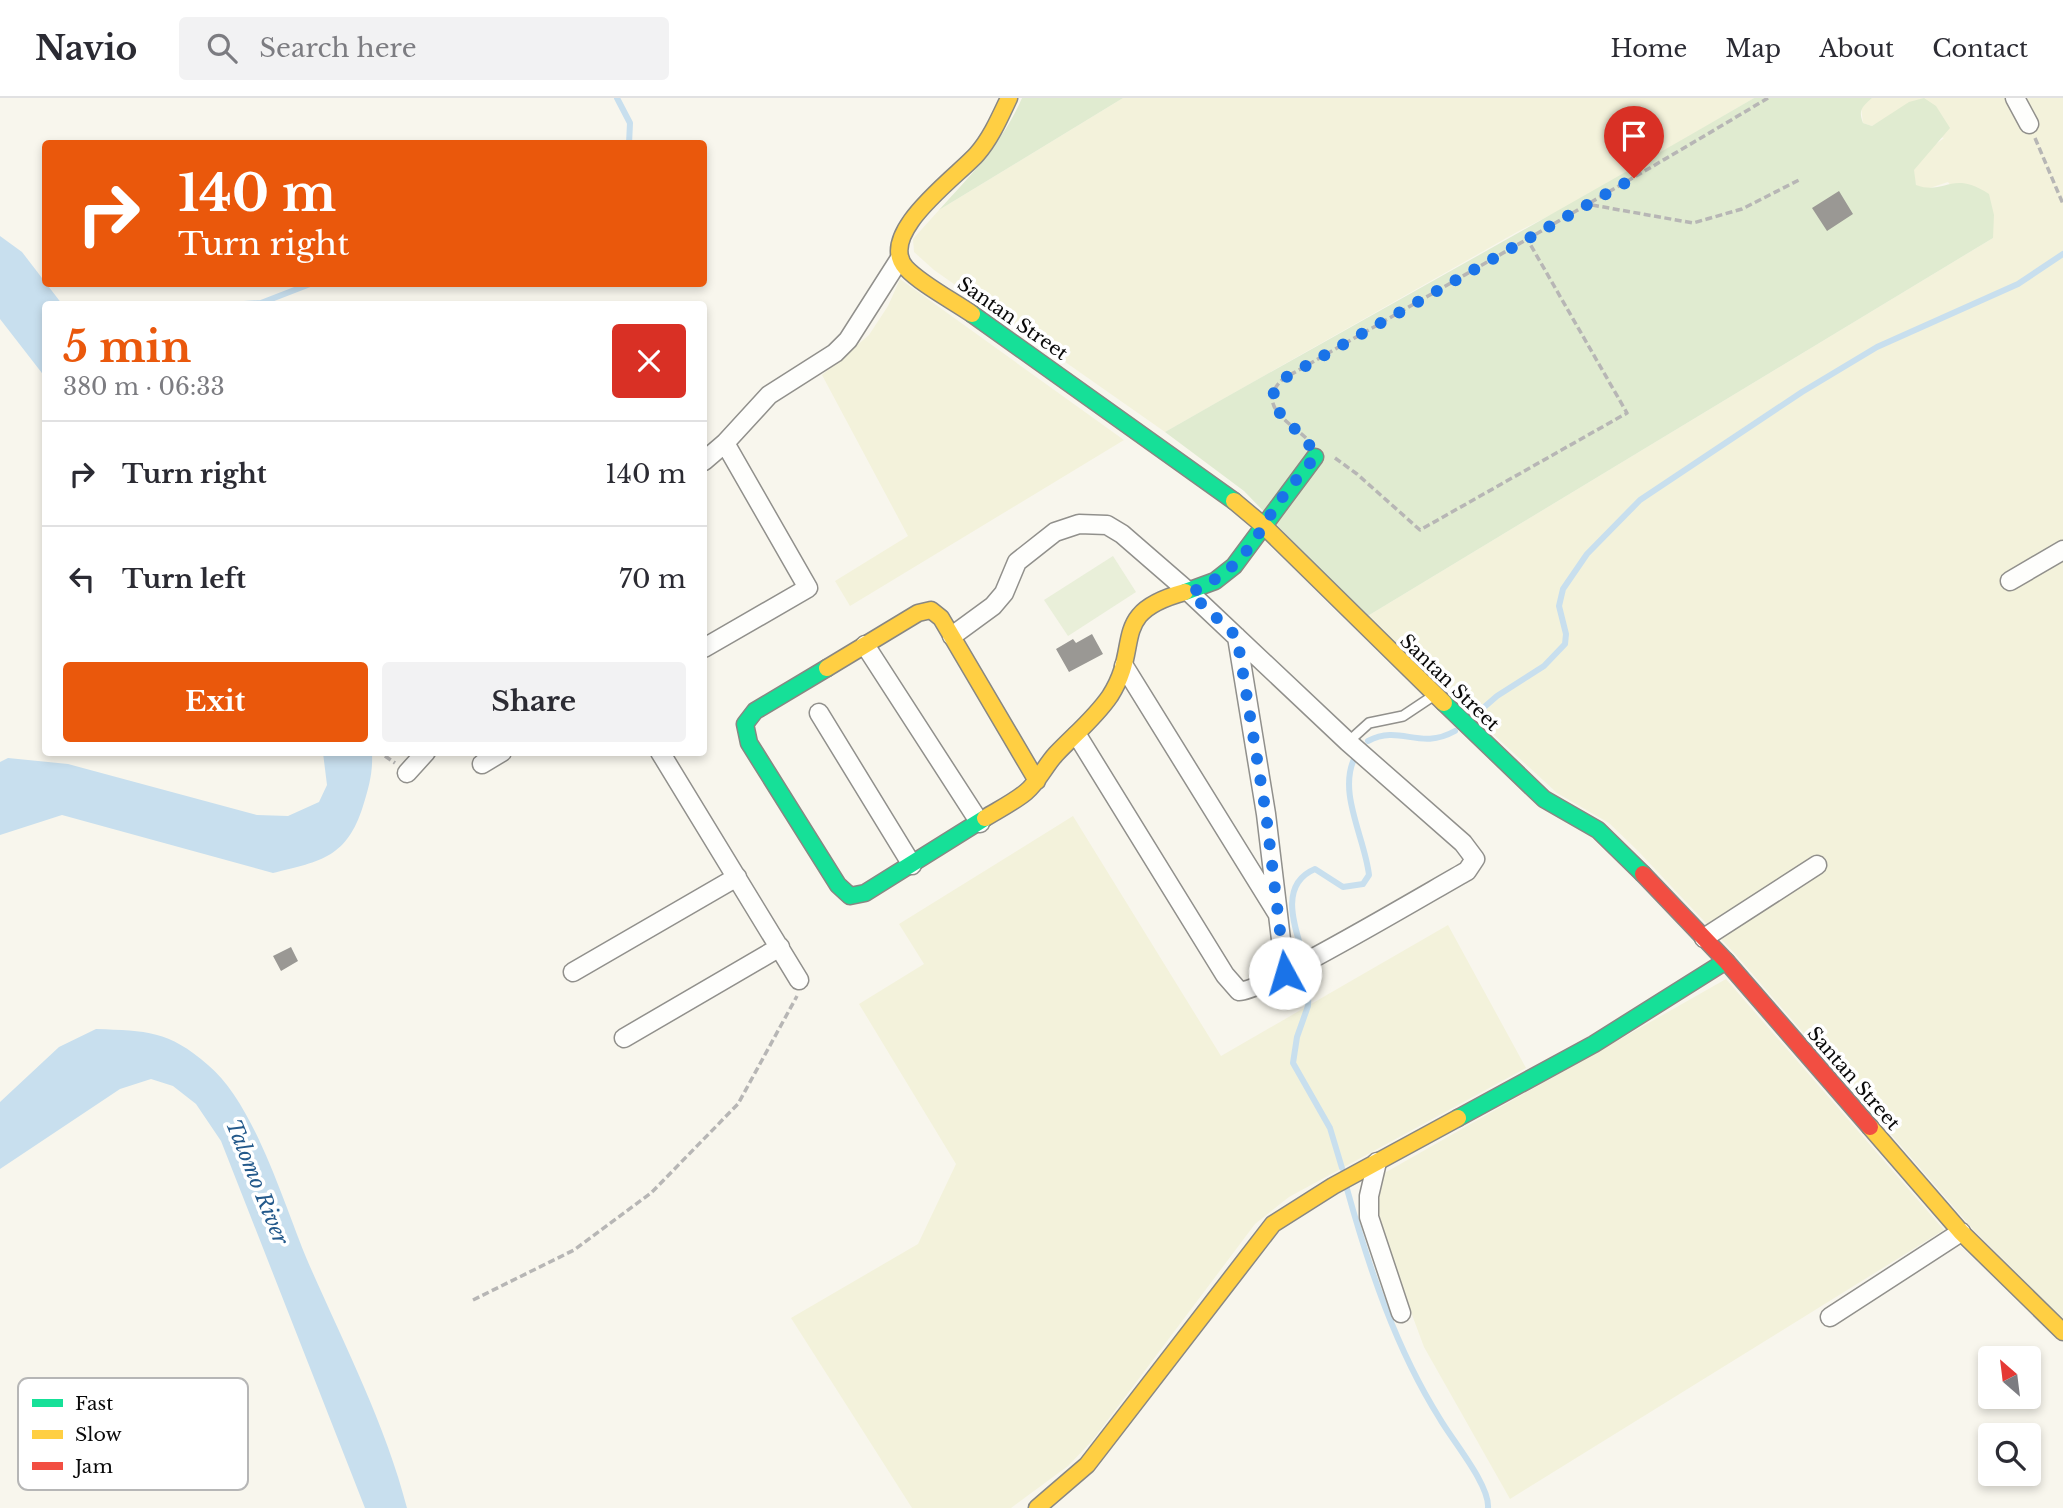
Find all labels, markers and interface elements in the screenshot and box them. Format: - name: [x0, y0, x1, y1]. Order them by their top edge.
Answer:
- search box: [179, 17, 669, 80]
- text: Navio: [35, 28, 137, 69]
- icon: search: [203, 29, 241, 67]
- text: Search here: [259, 32, 417, 64]
- text: Home: [1611, 34, 1687, 63]
- text: Map: [1725, 34, 1781, 63]
- text: About: [1819, 34, 1894, 63]
- text: Contact: [1932, 34, 2028, 63]
- pin: [1604, 106, 1664, 178]
- icon: arrive: [1615, 117, 1653, 155]
- text: 140 m: [178, 163, 336, 224]
- icon: right: [63, 168, 154, 259]
- text: Turn right: [178, 224, 349, 264]
- street label: Santan Street: [953, 272, 1073, 365]
- text: 5 min: [63, 321, 191, 373]
- button: close: [612, 324, 686, 398]
- text: 380 m · 06:33: [63, 373, 225, 401]
- icon: right: [63, 455, 101, 493]
- text: Turn right: [122, 458, 267, 490]
- text: 140 m: [605, 458, 686, 490]
- icon: left: [63, 560, 101, 598]
- text: Turn left: [122, 563, 246, 595]
- text: 70 m: [619, 563, 686, 595]
- street label: Santan Street: [1395, 629, 1505, 736]
- button: Exit: [63, 662, 368, 742]
- button: Share: [382, 662, 686, 742]
- position arrow: [1248, 936, 1322, 1010]
- street label: Santan Street: [1803, 1022, 1905, 1135]
- water label: Talomo River: [220, 1115, 294, 1250]
- north arrow: [1978, 1346, 2040, 1409]
- map controls: [1978, 1346, 2041, 1486]
- legend: [18, 1378, 248, 1490]
- text: Fast: [75, 1392, 114, 1415]
- text: Slow: [75, 1423, 122, 1446]
- button: search: [1978, 1423, 2041, 1486]
- text: Jam: [72, 1455, 113, 1478]

